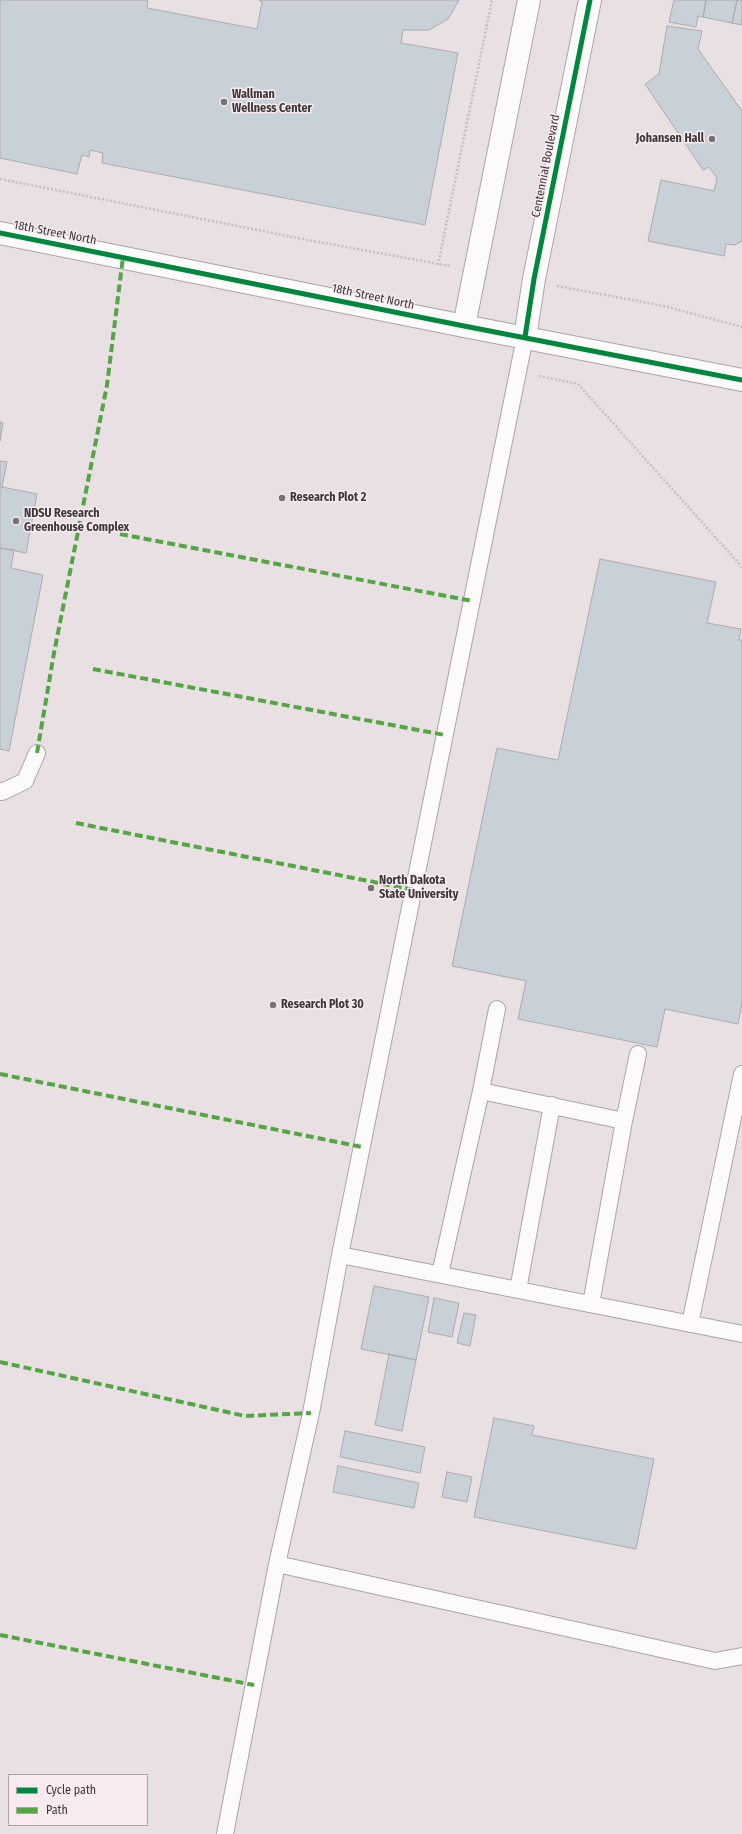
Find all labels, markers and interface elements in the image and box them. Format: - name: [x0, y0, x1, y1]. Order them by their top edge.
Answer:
- place label: Wallman Wellness Center: [232, 88, 312, 116]
- marker: Wallman Wellness Center: [219, 97, 229, 107]
- street label: Centennial Boulevard: [529, 113, 563, 219]
- place label: Johansen Hall: [636, 132, 704, 146]
- marker: Johansen Hall: [707, 134, 717, 144]
- street label: 18th Street North: [12, 218, 98, 248]
- street label: 18th Street North: [330, 281, 416, 313]
- place label: Research Plot 2: [290, 491, 366, 505]
- marker: Research Plot 2: [277, 493, 287, 503]
- place label: NDSU Research Greenhouse Complex: [24, 507, 129, 535]
- marker: NDSU Research Greenhouse Complex: [11, 516, 21, 526]
- place label: North Dakota State University: [379, 874, 458, 902]
- marker: North Dakota State University: [366, 883, 376, 893]
- place label: Research Plot 30: [281, 998, 364, 1012]
- marker: Research Plot 30: [268, 1000, 278, 1010]
- legend: [8, 1774, 148, 1826]
- text: Cycle path: [46, 1783, 96, 1797]
- text: Path: [46, 1803, 68, 1817]

